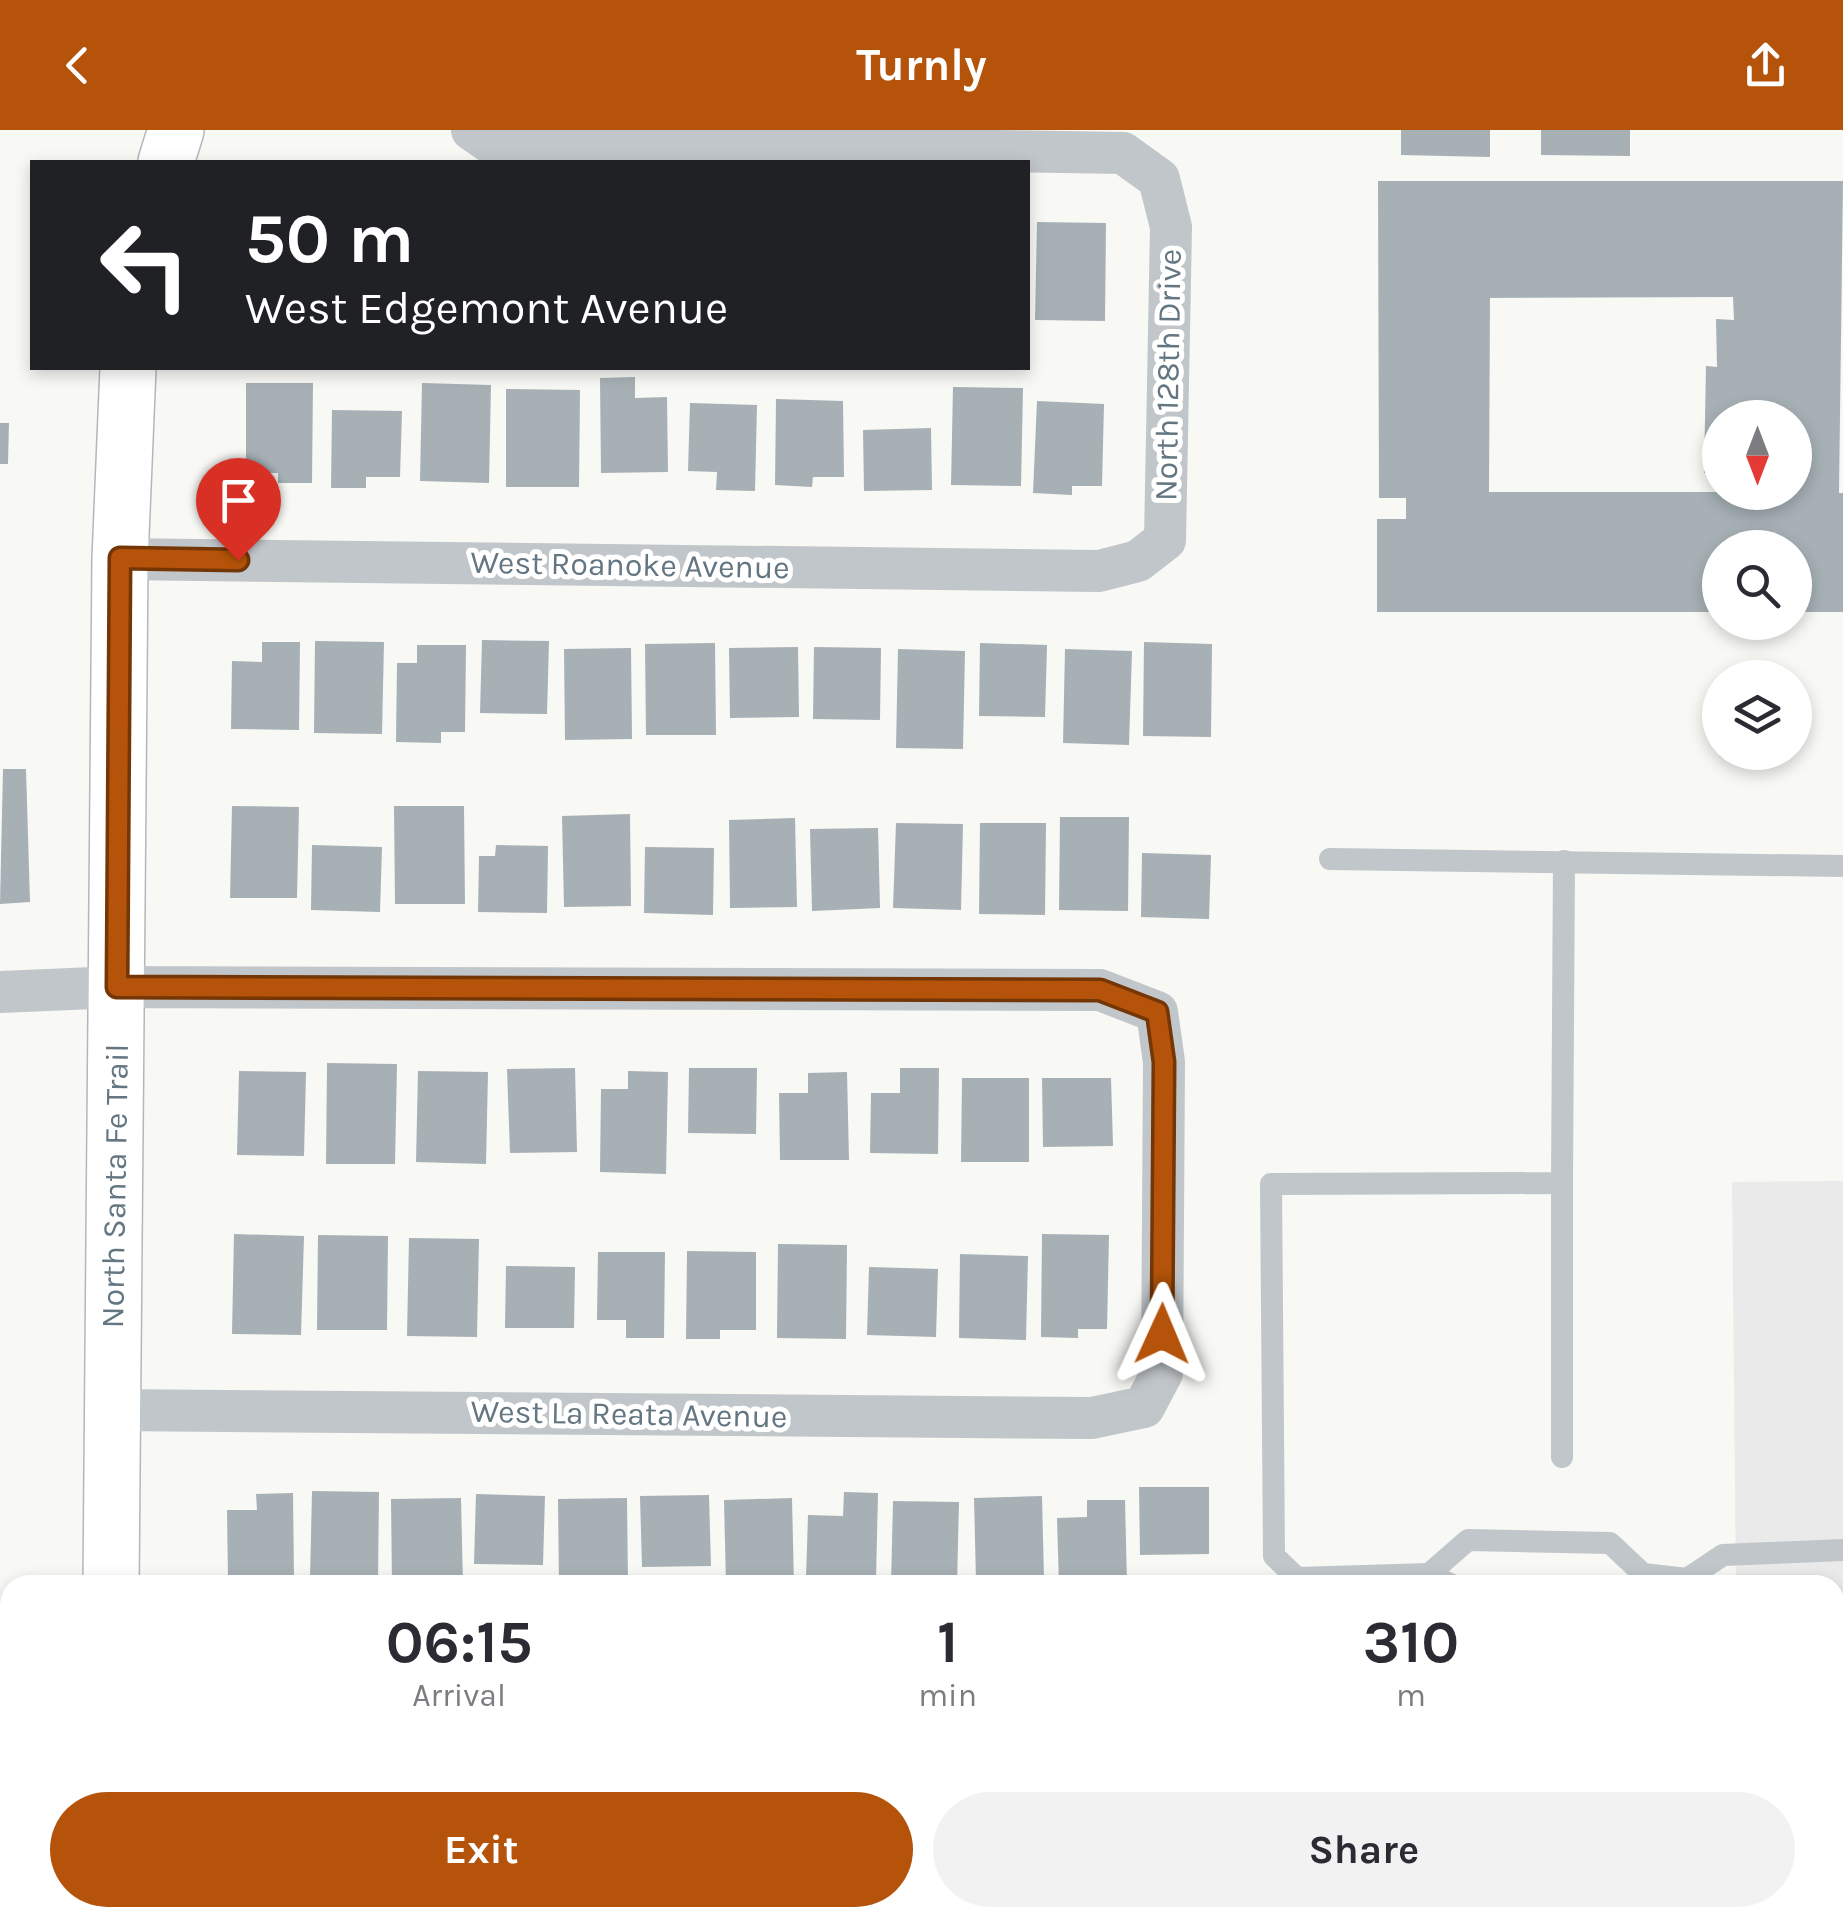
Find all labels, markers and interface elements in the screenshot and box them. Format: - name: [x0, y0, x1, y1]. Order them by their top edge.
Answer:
- icon: back: [50, 38, 105, 93]
- icon: share: [1738, 38, 1793, 93]
- text: Turnly: [856, 39, 987, 91]
- text: 50 m: [245, 198, 414, 280]
- icon: left: [80, 200, 210, 330]
- street label: North 128th Drive: [1147, 249, 1189, 501]
- text: West Edgemont Avenue: [245, 282, 728, 334]
- north arrow: [1702, 400, 1812, 510]
- map controls: [1702, 400, 1812, 770]
- pin: [196, 458, 281, 561]
- icon: arrive: [211, 473, 266, 528]
- button: search: [1702, 530, 1812, 640]
- street label: West Roanoke Avenue: [470, 544, 790, 586]
- button: layers: [1702, 660, 1812, 770]
- street label: North Santa Fe Trail: [94, 1043, 136, 1329]
- position arrow: [1110, 1282, 1214, 1386]
- street label: West La Reata Avenue: [470, 1393, 788, 1435]
- text: 06:15: [386, 1607, 533, 1677]
- text: 1: [937, 1607, 958, 1677]
- text: 310: [1363, 1607, 1459, 1677]
- text: Arrival: [412, 1677, 506, 1714]
- text: min: [918, 1677, 977, 1714]
- text: m: [1396, 1677, 1426, 1714]
- button: Exit: [50, 1792, 913, 1907]
- button: Share: [933, 1792, 1795, 1907]

